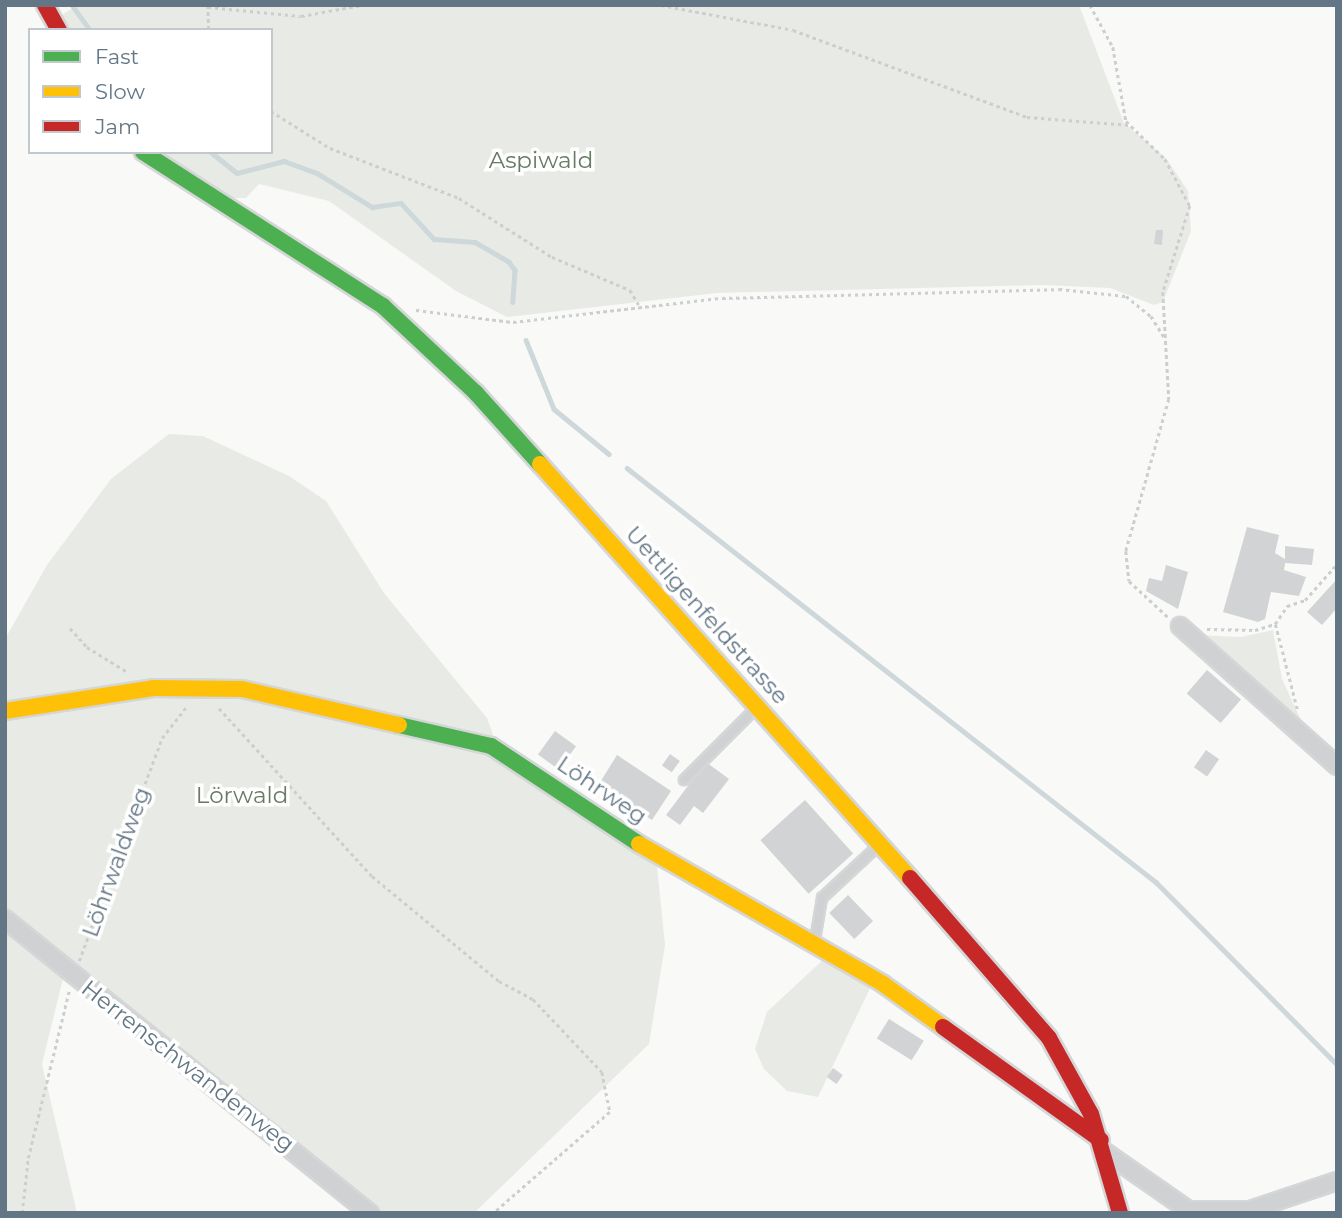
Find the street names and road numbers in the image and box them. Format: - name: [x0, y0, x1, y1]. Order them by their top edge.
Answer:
- street label: Uettligenfeldstrasse: [620, 520, 794, 710]
- street label: Löhrweg: [552, 750, 652, 830]
- street label: Löhrwaldweg: [76, 783, 156, 941]
- street label: Herrenschwandenweg: [76, 974, 300, 1158]

